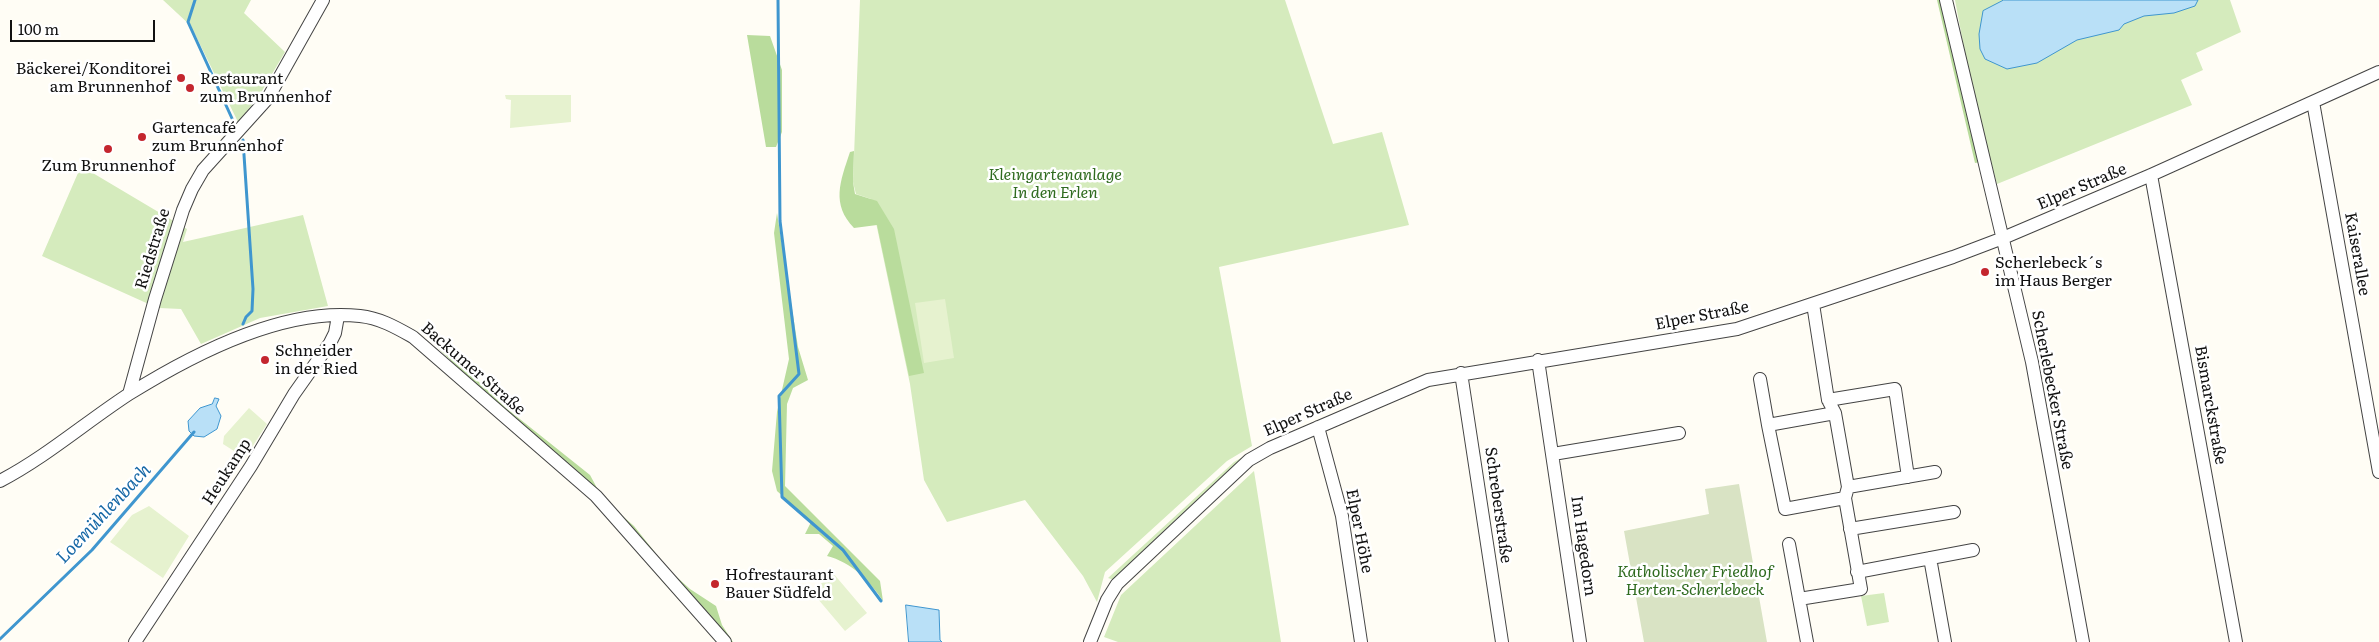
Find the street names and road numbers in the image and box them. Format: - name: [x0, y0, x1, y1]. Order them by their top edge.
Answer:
- street label: Elper Straße: [2035, 160, 2129, 214]
- street label: Riedstraße: [132, 206, 174, 292]
- street label: Kaiserallee: [2340, 211, 2374, 297]
- street label: Elper Straße: [1654, 298, 1750, 334]
- street label: Scherlebecker Straße: [2027, 309, 2077, 471]
- street label: Backumer Straße: [417, 318, 529, 420]
- street label: Bismarckstraße: [2190, 344, 2230, 466]
- street label: Elper Straße: [1261, 385, 1355, 441]
- street label: Heukamp: [199, 435, 255, 509]
- street label: Schreberstraße: [1480, 446, 1516, 564]
- street label: Elper Höhe: [1341, 487, 1377, 575]
- street label: Im Hagedorn: [1566, 495, 1600, 597]

